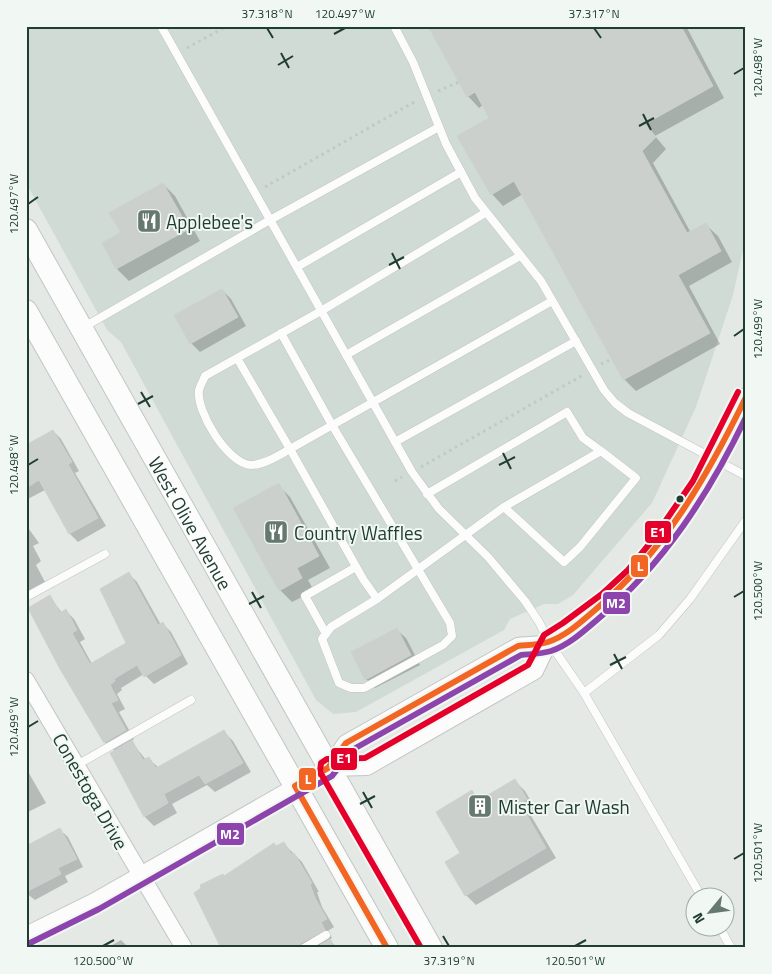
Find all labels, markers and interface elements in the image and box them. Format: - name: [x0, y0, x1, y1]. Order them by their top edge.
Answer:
- text: 37.318°N: [241, 4, 293, 23]
- text: 120.497°W: [315, 4, 375, 23]
- text: 37.317°N: [568, 4, 620, 23]
- text: 120.498°W: [748, 38, 767, 98]
- text: 120.497°W: [4, 174, 23, 234]
- place label: Applebee's: [166, 207, 253, 236]
- restaurant icon: Applebee's: [136, 208, 162, 234]
- text: 120.499°W: [748, 299, 767, 359]
- text: 120.498°W: [4, 435, 23, 495]
- street label: West Olive Avenue: [142, 451, 240, 595]
- unlabelled marker: [675, 494, 685, 504]
- place label: Country Waffles: [294, 518, 423, 547]
- restaurant icon: Country Waffles: [263, 519, 289, 545]
- line badge: E1: [644, 520, 672, 544]
- text: E1: [650, 521, 666, 542]
- line badge: L: [630, 554, 649, 578]
- text: L: [637, 555, 644, 576]
- text: 120.500°W: [748, 561, 767, 621]
- line badge: M2: [602, 591, 631, 615]
- text: M2: [606, 592, 626, 613]
- text: 120.499°W: [4, 697, 23, 757]
- street label: Conestoga Drive: [46, 727, 136, 855]
- line badge: E1: [330, 747, 358, 771]
- text: E1: [336, 747, 352, 768]
- line badge: L: [298, 767, 317, 791]
- text: L: [305, 768, 312, 789]
- place label: Mister Car Wash: [498, 792, 630, 821]
- building icon: Mister Car Wash: [467, 793, 493, 819]
- line badge: M2: [216, 822, 245, 846]
- text: M2: [220, 823, 240, 844]
- text: 120.501°W: [748, 823, 767, 883]
- north arrow: [684, 886, 734, 936]
- text: N: [687, 909, 710, 928]
- text: 120.500°W: [73, 951, 133, 970]
- text: 37.319°N: [423, 951, 475, 970]
- text: 120.501°W: [545, 951, 605, 970]

